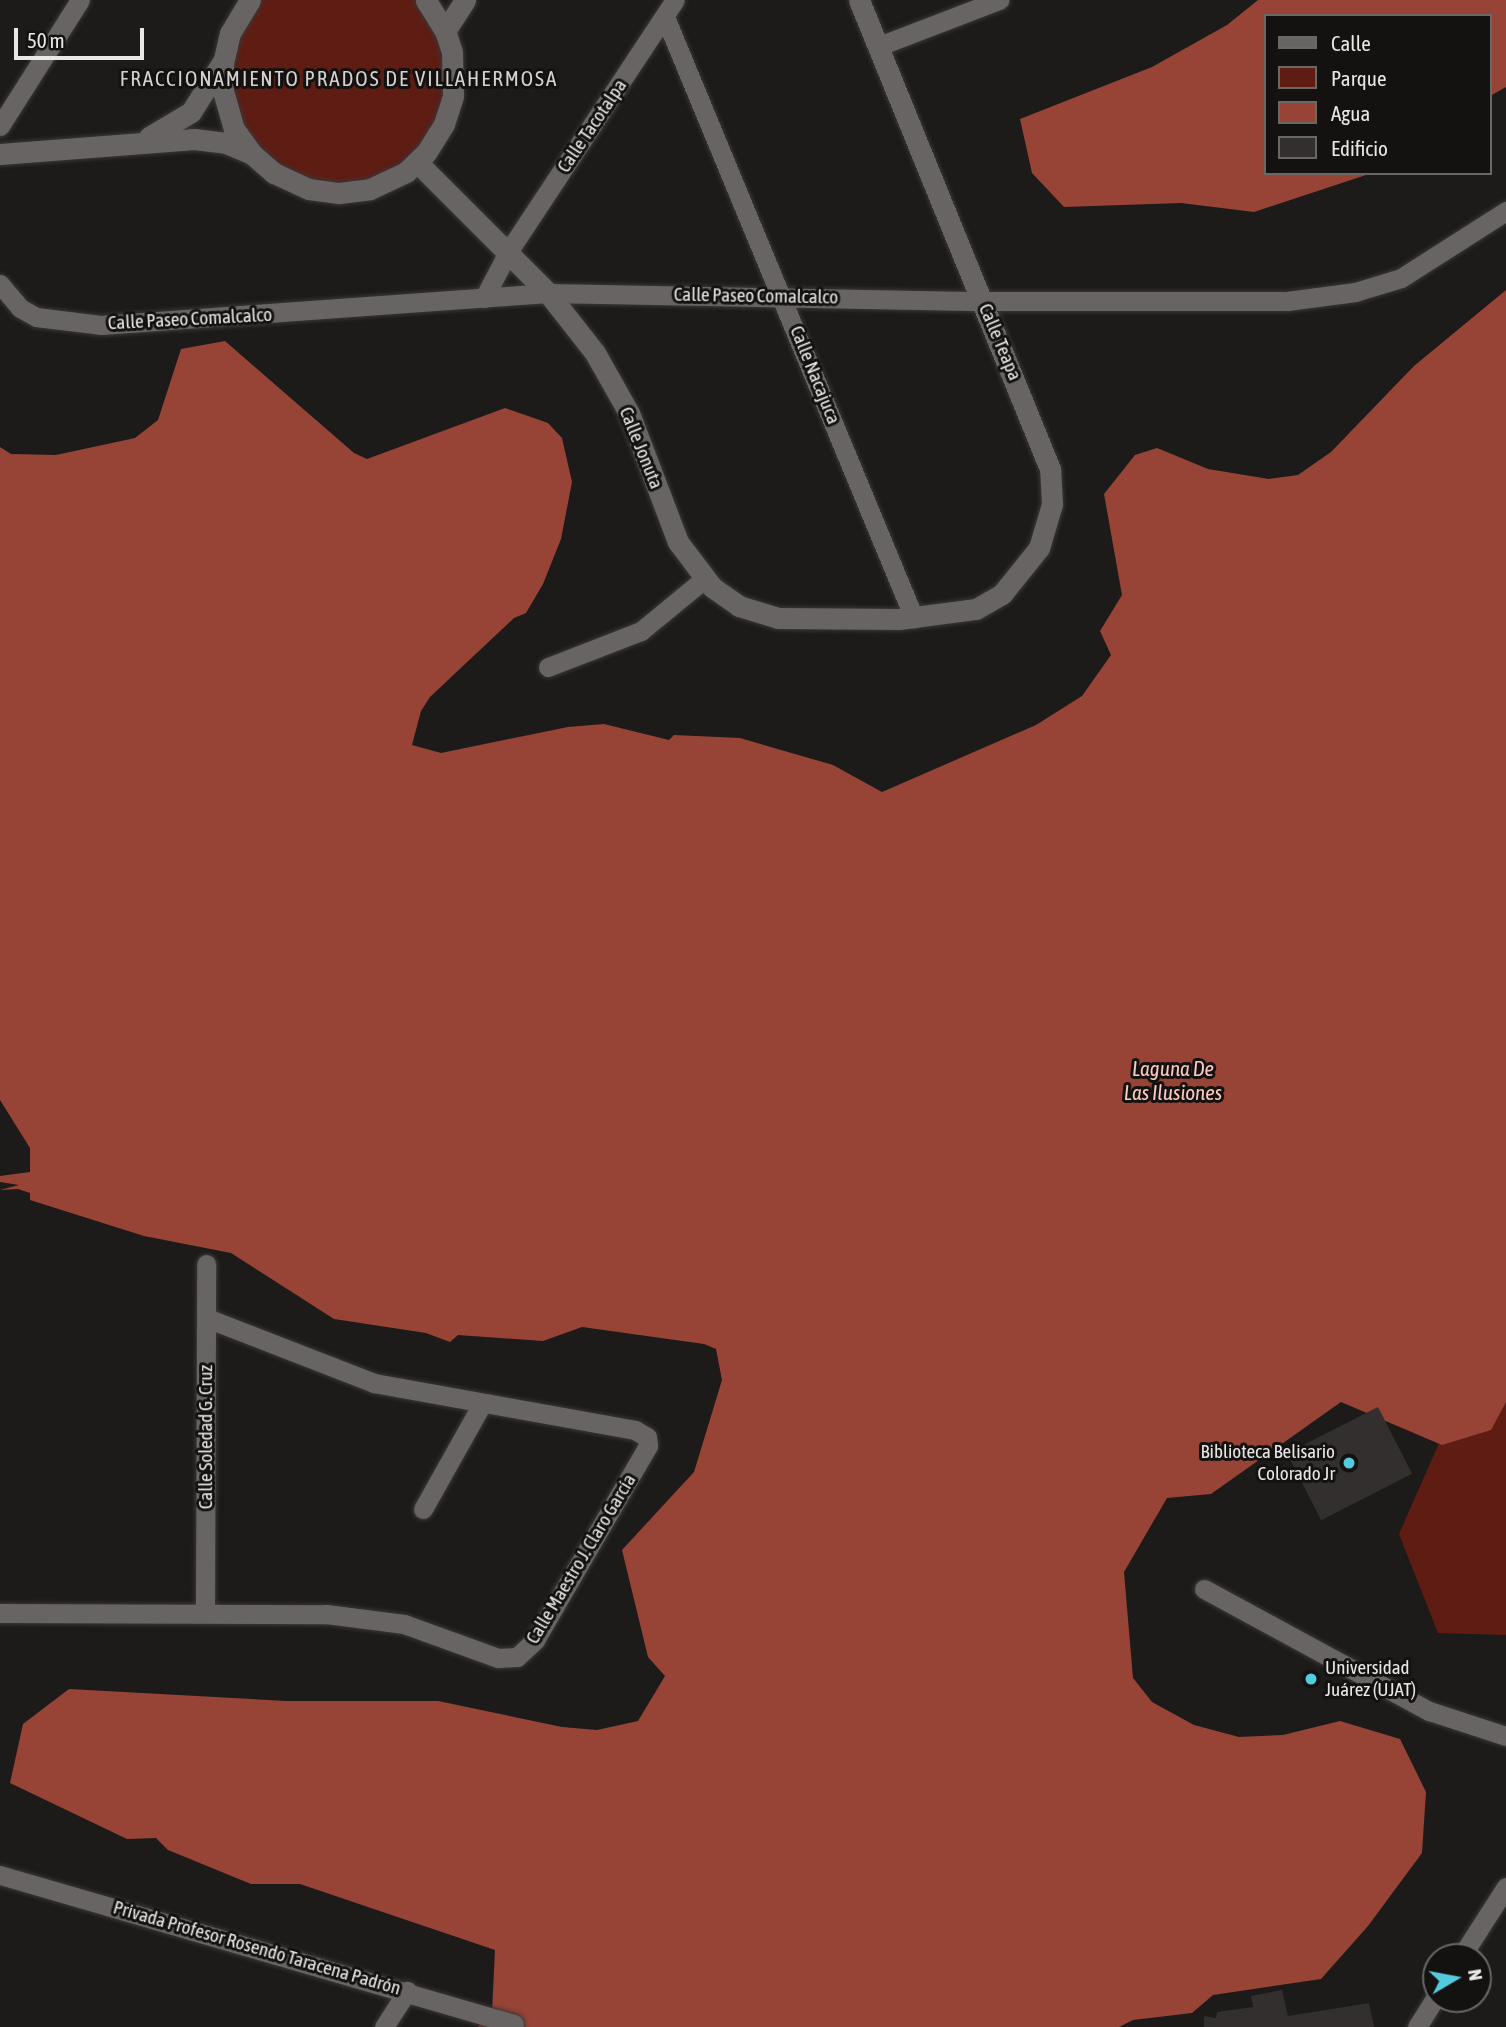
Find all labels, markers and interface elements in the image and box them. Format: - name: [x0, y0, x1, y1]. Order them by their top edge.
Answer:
- scale bar: [18, 14, 147, 58]
- legend: [1264, 14, 1492, 175]
- text: 50 m: [27, 28, 65, 52]
- text: Calle: [1331, 31, 1371, 55]
- district label: FRACCIONAMIENTO PRADOS DE VILLAHERMOSA: [125, 65, 553, 91]
- text: Parque: [1331, 66, 1386, 90]
- street label: Calle Tacotalpa: [552, 75, 632, 177]
- text: Agua: [1331, 101, 1370, 125]
- text: Edificio: [1331, 136, 1388, 160]
- street label: Calle Paseo Comalcalco: [674, 283, 838, 309]
- street label: Calle Teapa: [974, 300, 1026, 384]
- street label: Calle Paseo Comalcalco: [107, 303, 273, 335]
- street label: Calle Nacajuca: [785, 323, 845, 427]
- street label: Calle Jonuta: [614, 404, 668, 492]
- water label: Laguna De Las Ilusiones: [1124, 1055, 1222, 1105]
- street label: Calle Soledad G. Cruz: [195, 1365, 217, 1509]
- place label: Biblioteca Belisario Colorado Jr: [1201, 1441, 1335, 1485]
- marker: Biblioteca Belisario Colorado Jr: [1341, 1455, 1357, 1471]
- street label: Calle Maestro J. Claro García: [521, 1470, 641, 1648]
- place label: Universidad Juárez (UJAT): [1325, 1657, 1416, 1701]
- marker: Universidad Juárez (UJAT): [1303, 1671, 1319, 1687]
- street label: Privada Profesor Rosendo Taracena Padrón: [111, 1896, 403, 2000]
- north arrow: [1422, 1943, 1492, 2013]
- text: N: [1464, 1967, 1488, 1982]

